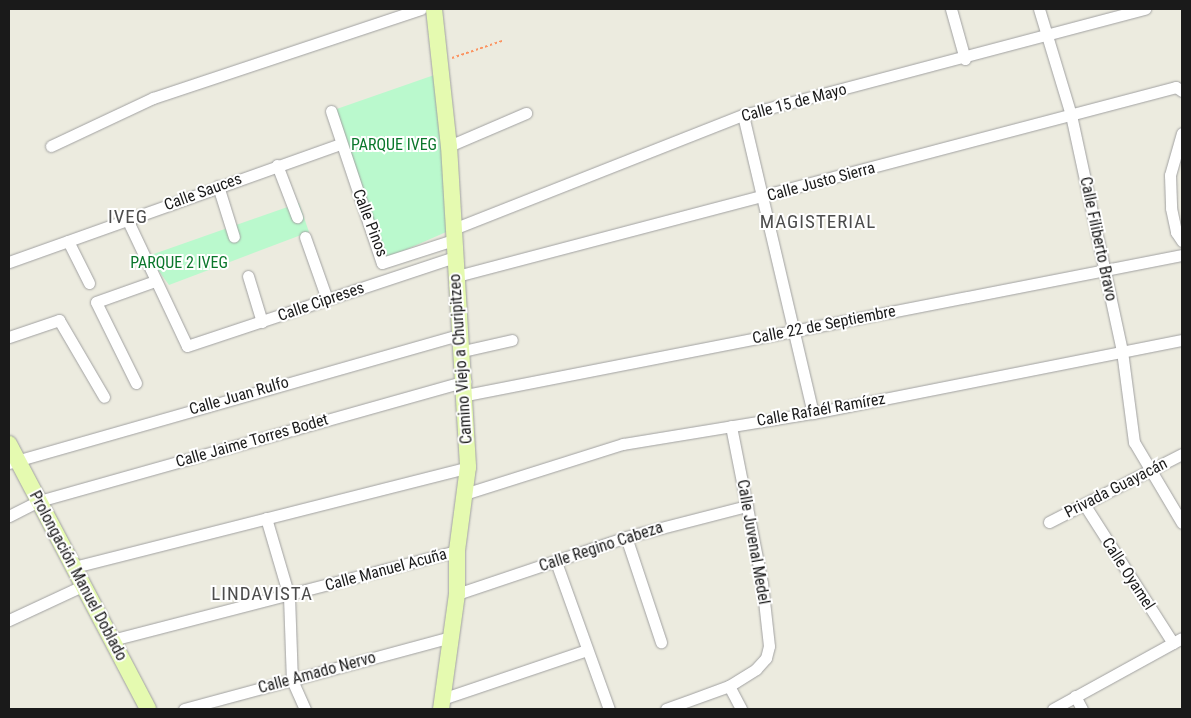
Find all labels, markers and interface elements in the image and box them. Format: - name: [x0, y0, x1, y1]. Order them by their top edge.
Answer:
- street label: Calle 15 de Mayo: [739, 80, 849, 126]
- park label: PARQUE IVEG: [351, 135, 437, 155]
- street label: Calle Justo Sierra: [765, 158, 877, 206]
- street label: Calle Sauces: [162, 169, 244, 215]
- street label: Calle Filiberto Bravo: [1075, 175, 1121, 303]
- street label: Calle Pinos: [348, 186, 392, 260]
- district label: IVEG: [107, 206, 149, 228]
- district label: MAGISTERIAL: [758, 211, 878, 233]
- park label: PARQUE 2 IVEG: [130, 253, 228, 273]
- street label: Camino Viejo a Churipitzeo: [445, 273, 477, 445]
- street label: Calle Cipreses: [275, 278, 367, 326]
- street label: Calle 22 de Septiembre: [751, 302, 897, 348]
- street label: Calle Juan Rulfo: [187, 373, 291, 419]
- street label: Calle Rafaél Ramírez: [755, 389, 887, 431]
- street label: Calle Jaime Torres Bodet: [173, 410, 331, 472]
- street label: Privada Guayacán: [1061, 454, 1171, 522]
- street label: Calle Juvenal Medel: [733, 478, 773, 606]
- street label: Prolongación Manuel Doblado: [25, 488, 131, 664]
- street label: Calle Regino Cabeza: [537, 518, 665, 576]
- street label: Calle Oyamel: [1098, 534, 1158, 614]
- street label: Calle Manuel Acuña: [323, 545, 449, 595]
- district label: LINDAVISTA: [210, 583, 314, 605]
- street label: Calle Amado Nervo: [256, 648, 378, 698]

